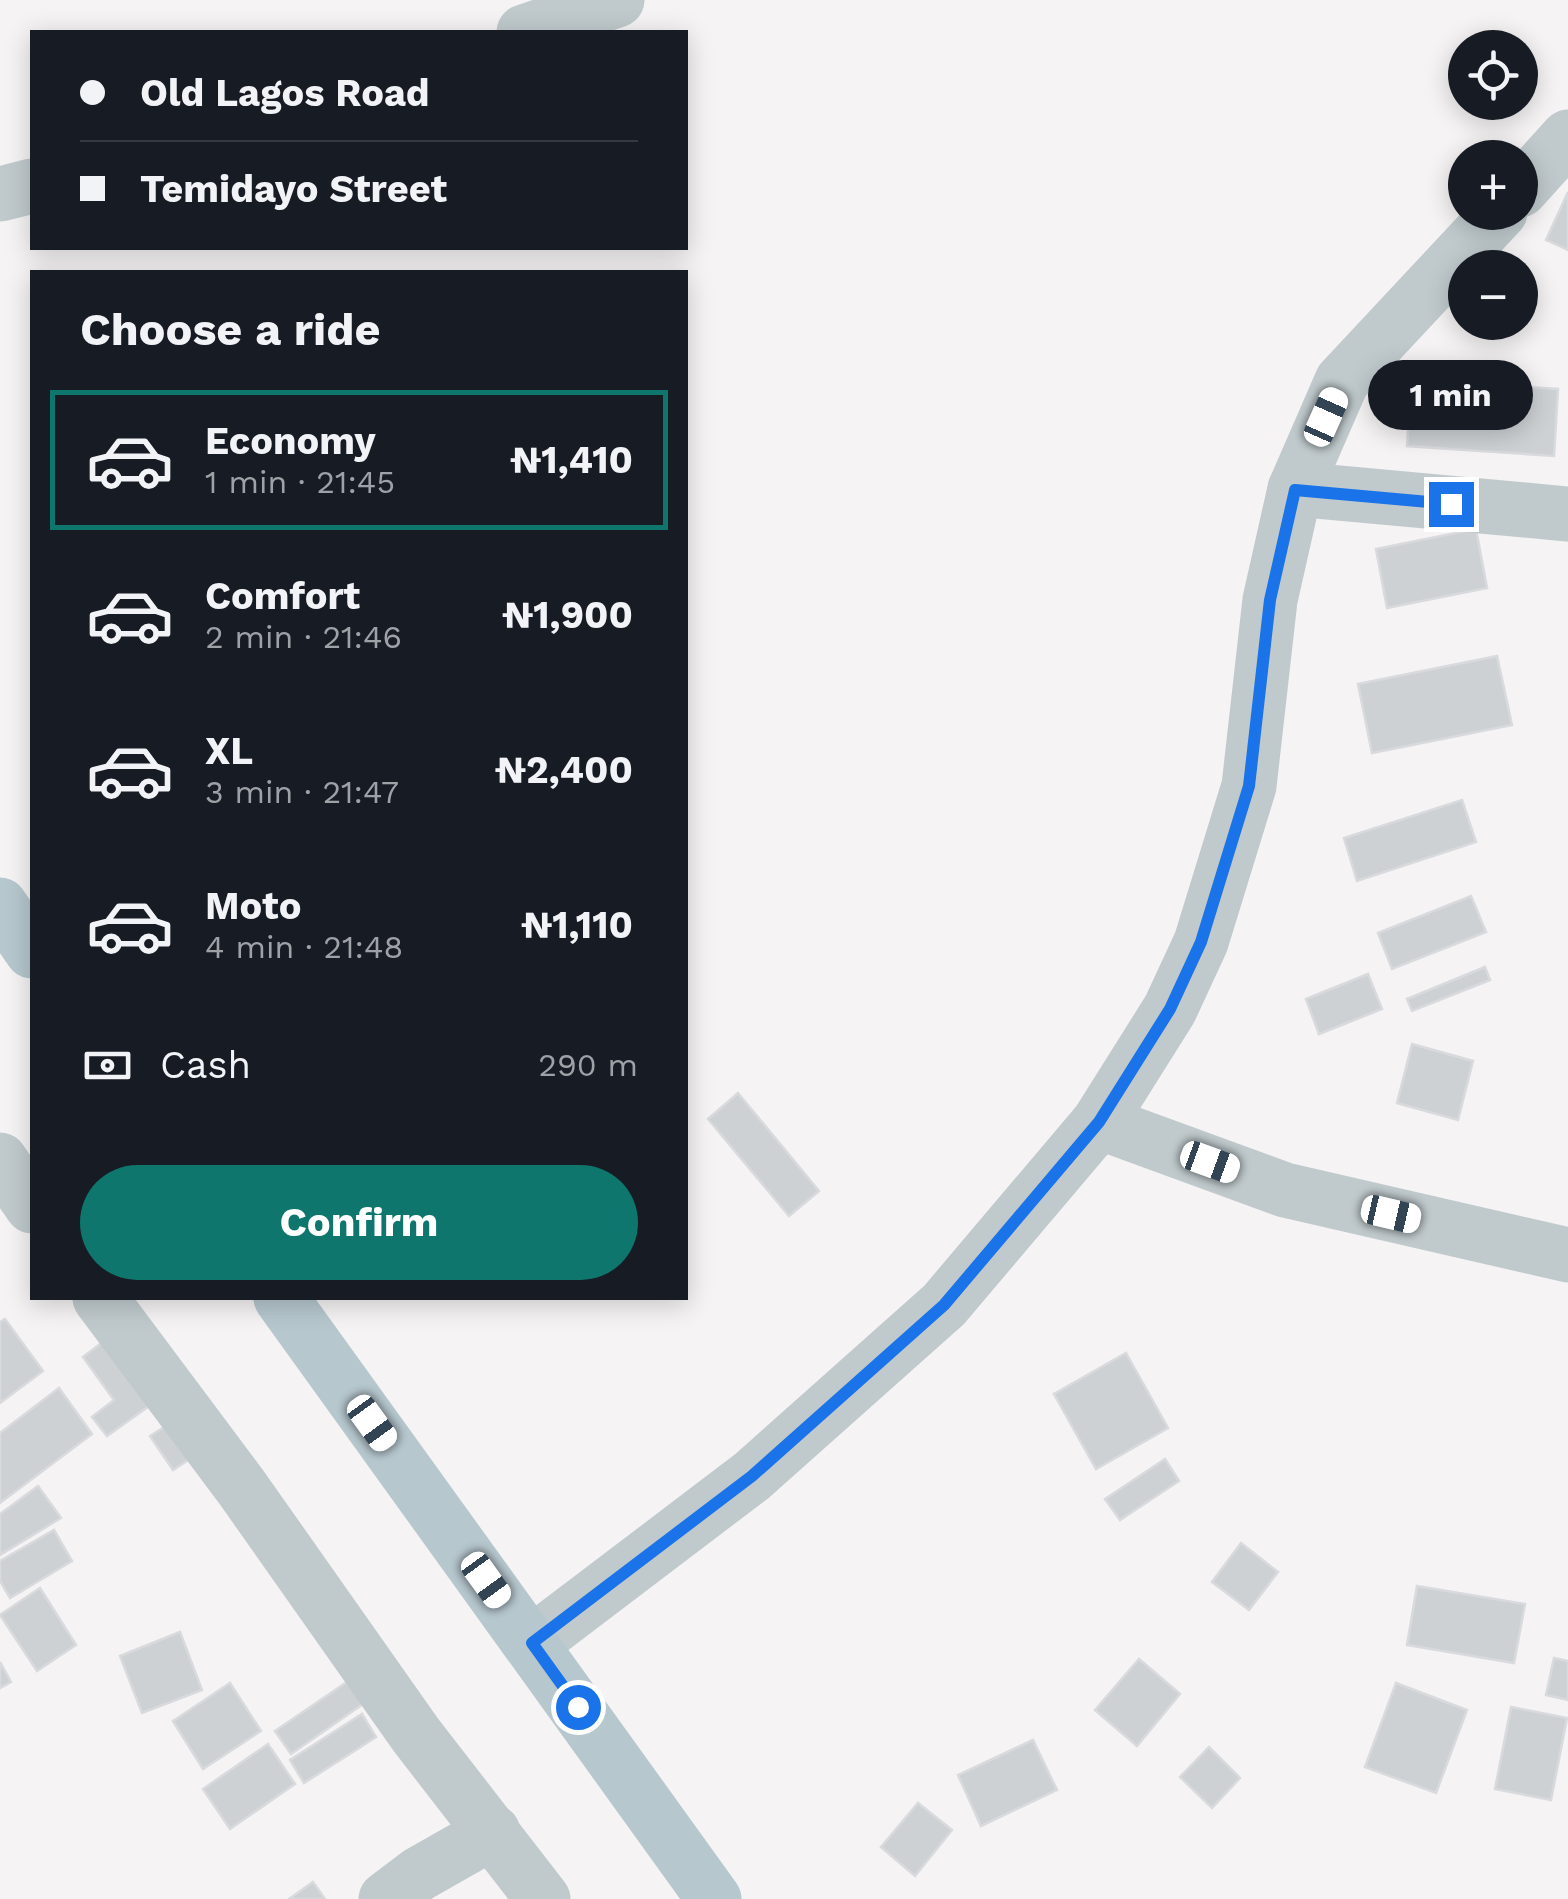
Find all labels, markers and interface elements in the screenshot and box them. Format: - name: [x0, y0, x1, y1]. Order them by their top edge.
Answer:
- map controls: [1448, 30, 1538, 340]
- button: locate: [1448, 30, 1538, 120]
- text: Old Lagos Road: [140, 71, 430, 115]
- button: +: [1448, 140, 1538, 230]
- text: Temidayo Street: [140, 167, 447, 211]
- button: −: [1448, 250, 1538, 340]
- text: Choose a ride: [80, 303, 380, 356]
- callout: 1 min: [1368, 359, 1534, 429]
- text: 1 min: [1409, 376, 1492, 414]
- car: [1300, 383, 1352, 451]
- icon: car: [85, 415, 175, 505]
- text: Economy: [205, 419, 376, 463]
- text: ₦1,410: [510, 438, 633, 482]
- text: 1 min · 21:45: [205, 463, 395, 501]
- route end: [1429, 482, 1474, 527]
- icon: car: [85, 570, 175, 660]
- text: Comfort: [205, 574, 360, 618]
- text: ₦1,900: [502, 593, 633, 637]
- text: 2 min · 21:46: [205, 618, 402, 656]
- icon: car: [85, 725, 175, 815]
- text: XL: [205, 729, 253, 773]
- text: ₦2,400: [495, 748, 633, 792]
- text: 3 min · 21:47: [205, 773, 399, 811]
- icon: car: [85, 880, 175, 970]
- text: Moto: [205, 884, 301, 928]
- text: ₦1,110: [521, 903, 633, 947]
- text: 4 min · 21:48: [205, 928, 403, 966]
- icon: cash: [80, 1038, 135, 1093]
- text: Cash: [160, 1043, 251, 1087]
- text: 290 m: [538, 1046, 638, 1084]
- car: [1177, 1138, 1243, 1186]
- button: Confirm: [80, 1165, 638, 1280]
- car: [1358, 1193, 1424, 1235]
- car: [342, 1390, 402, 1456]
- car: [456, 1547, 516, 1613]
- route start: [556, 1685, 601, 1730]

